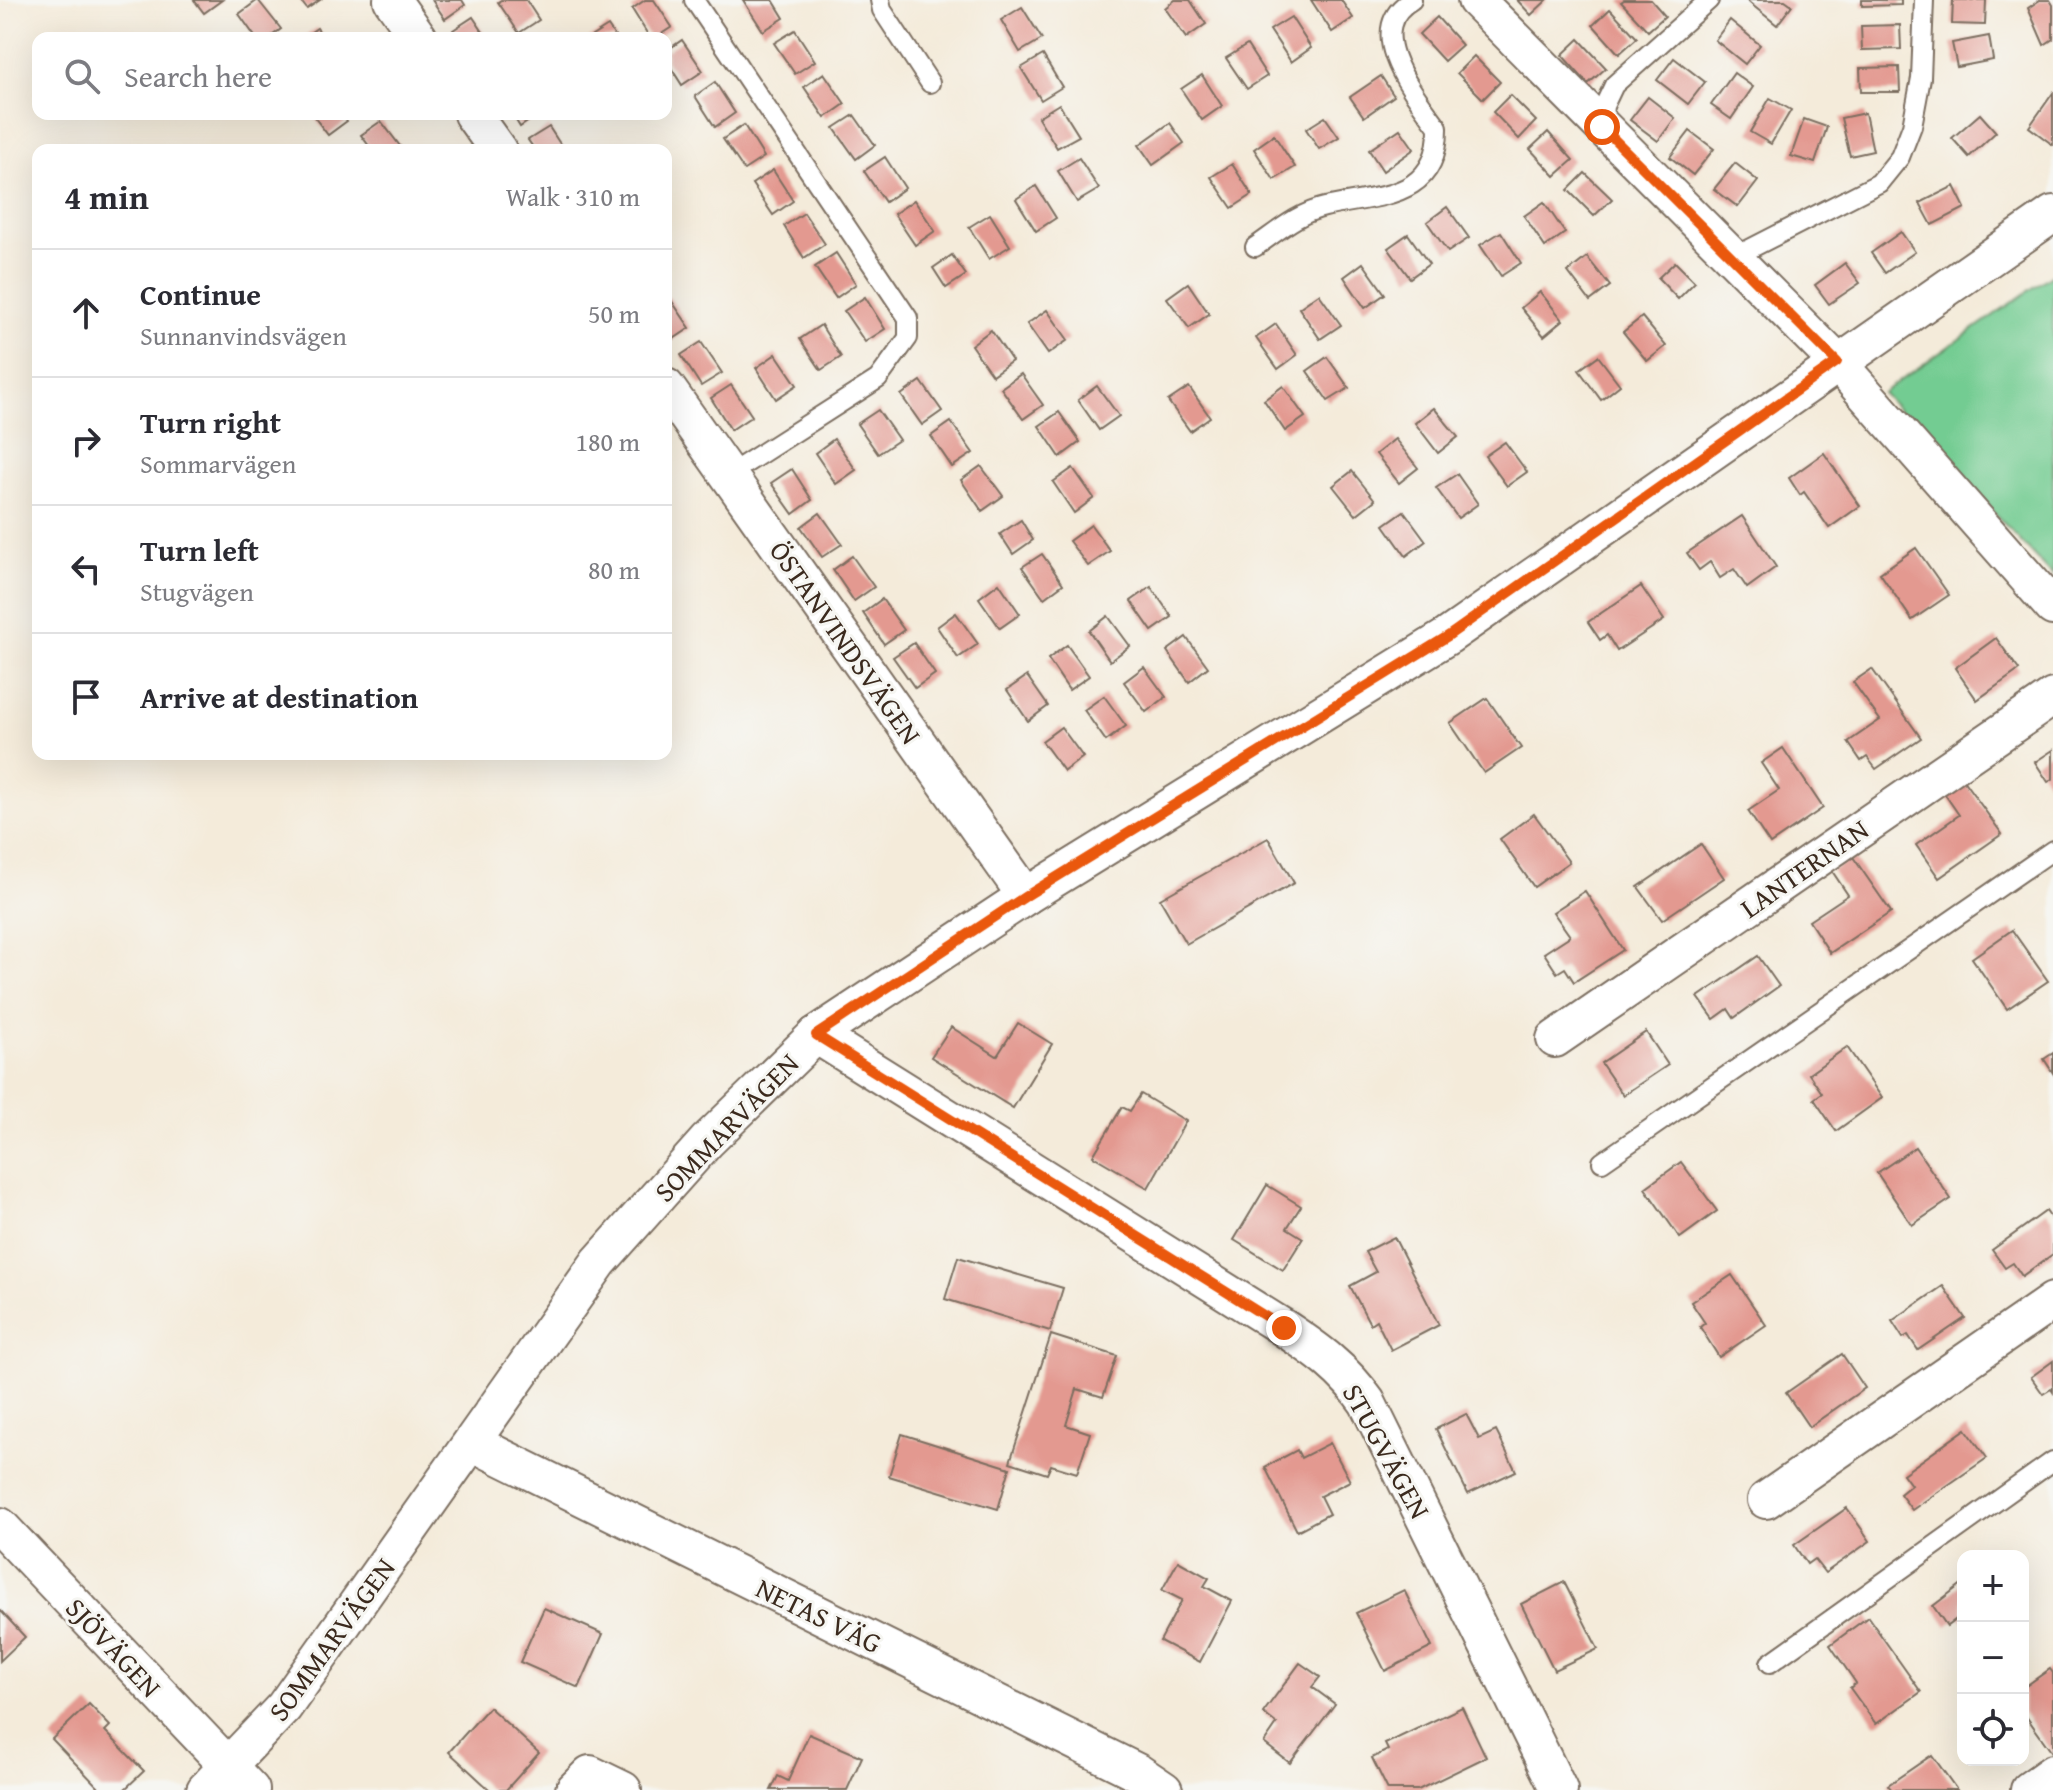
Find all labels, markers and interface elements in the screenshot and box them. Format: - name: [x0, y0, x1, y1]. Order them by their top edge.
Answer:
- search box: [32, 32, 672, 120]
- icon: search: [60, 54, 104, 98]
- text: Search here: [124, 54, 272, 98]
- route start: [1584, 109, 1620, 145]
- text: 4 min: [64, 172, 149, 221]
- text: Walk · 310 m: [506, 177, 640, 216]
- text: Continue: [140, 272, 261, 316]
- icon: ahead: [64, 291, 108, 335]
- text: 50 m: [588, 294, 640, 333]
- text: Sunnanvindsvägen: [140, 316, 347, 355]
- text: Turn right: [140, 400, 281, 444]
- icon: right: [64, 419, 108, 463]
- text: 180 m: [575, 422, 640, 461]
- text: Sommarvägen: [140, 444, 296, 483]
- text: Turn left: [140, 528, 259, 572]
- street label: ÖSTANVINDSVÄGEN: [760, 532, 932, 752]
- icon: left: [64, 547, 108, 591]
- text: 80 m: [588, 550, 640, 589]
- text: Stugvägen: [140, 572, 254, 611]
- icon: arrive: [64, 675, 108, 719]
- text: Arrive at destination: [140, 675, 418, 719]
- street label: LANTERNAN: [1731, 809, 1877, 927]
- street label: SOMMARVÄGEN: [644, 1043, 808, 1211]
- route end: [1266, 1310, 1302, 1346]
- street label: STUGVÄGEN: [1333, 1376, 1441, 1526]
- street label: SOMMARVÄGEN: [258, 1549, 404, 1729]
- map controls: [1957, 1550, 2029, 1766]
- button: +: [1957, 1550, 2029, 1622]
- street label: NETAS VÄG: [749, 1567, 889, 1663]
- street label: SJÖVÄGEN: [57, 1588, 171, 1706]
- button: −: [1957, 1622, 2029, 1694]
- button: locate: [1957, 1694, 2029, 1766]

